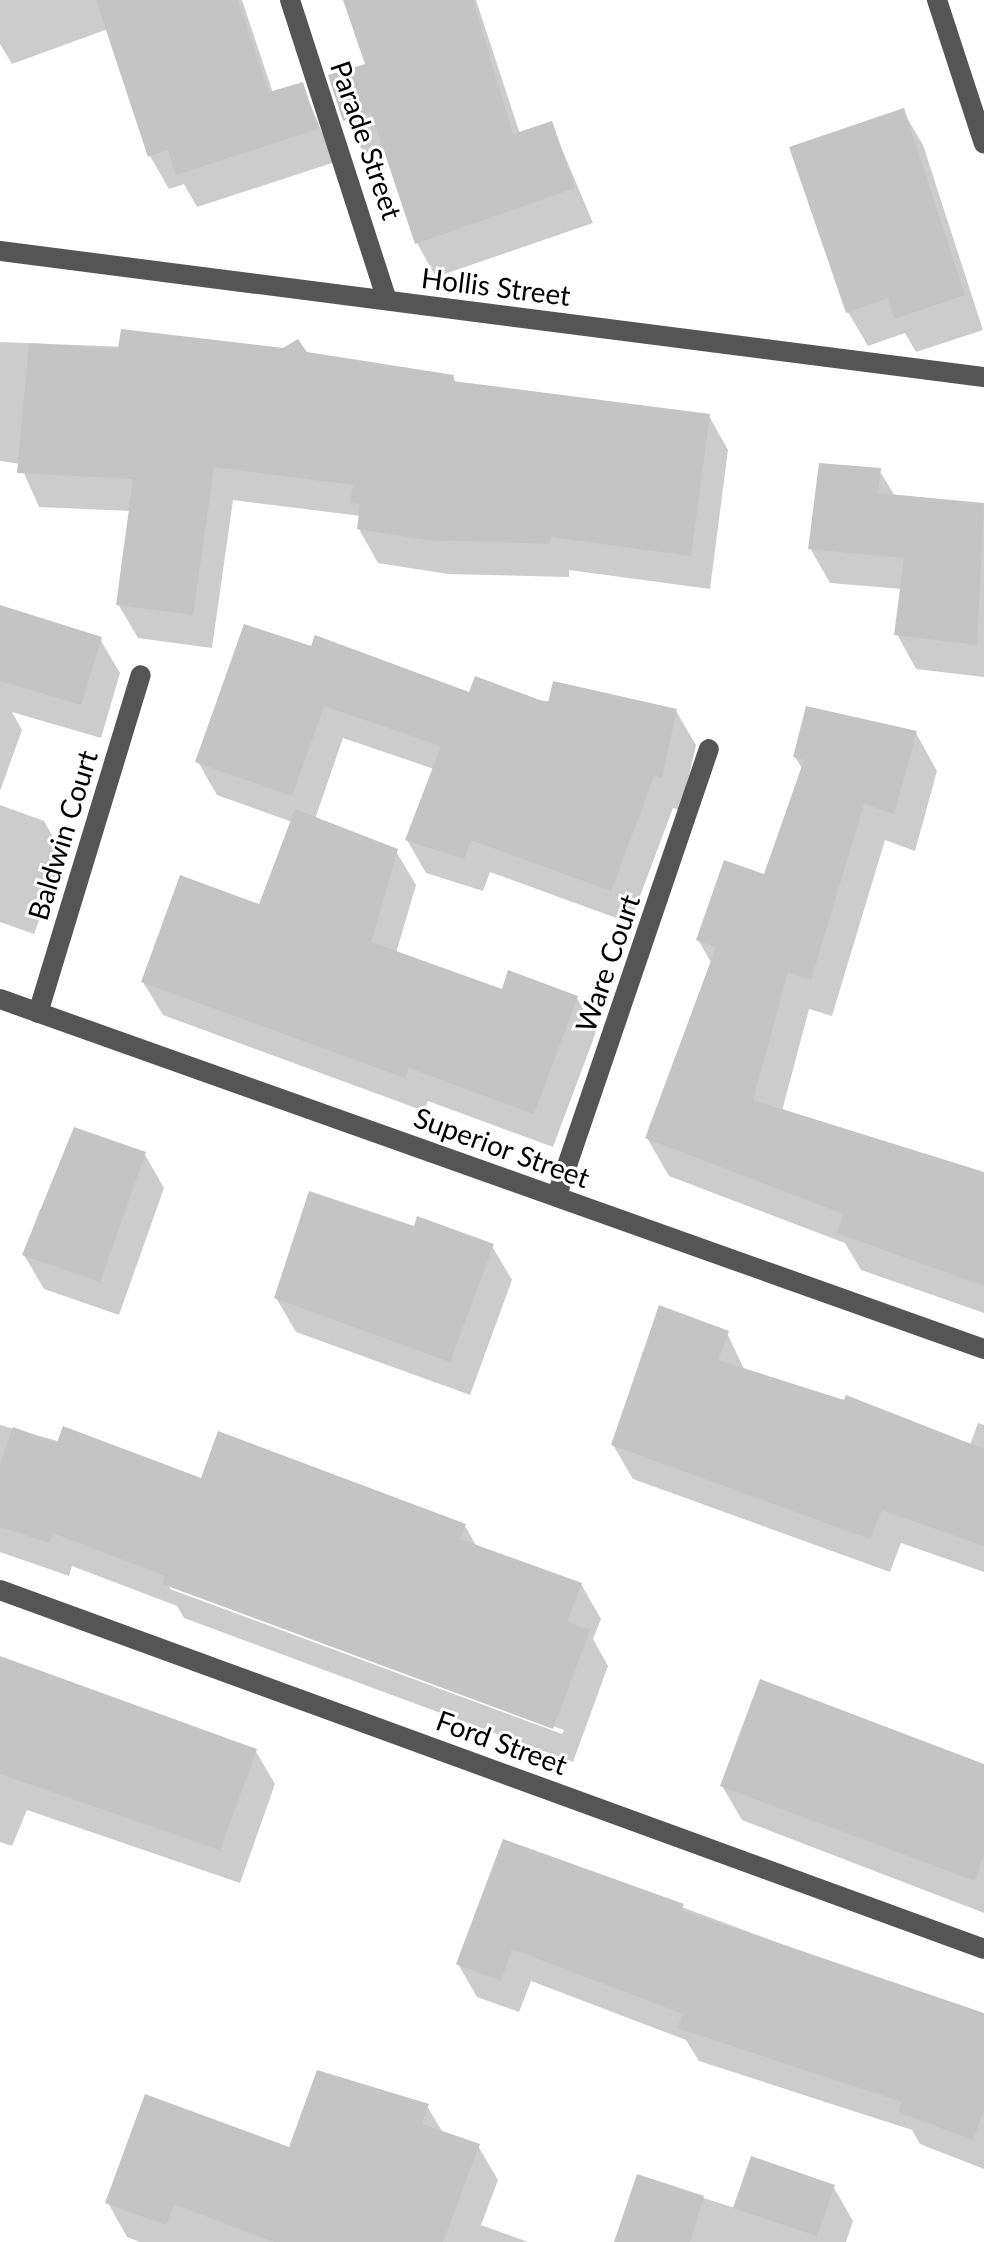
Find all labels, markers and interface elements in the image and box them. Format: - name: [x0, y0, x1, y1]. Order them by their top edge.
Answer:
- street label: Parade Street: [324, 56, 410, 224]
- street label: Hollis Street: [420, 260, 572, 312]
- street label: Baldwin Court: [20, 746, 104, 924]
- street label: Ware Court: [568, 890, 646, 1036]
- street label: Superior Street: [409, 1100, 595, 1194]
- street label: Ford Street: [432, 1703, 572, 1781]

